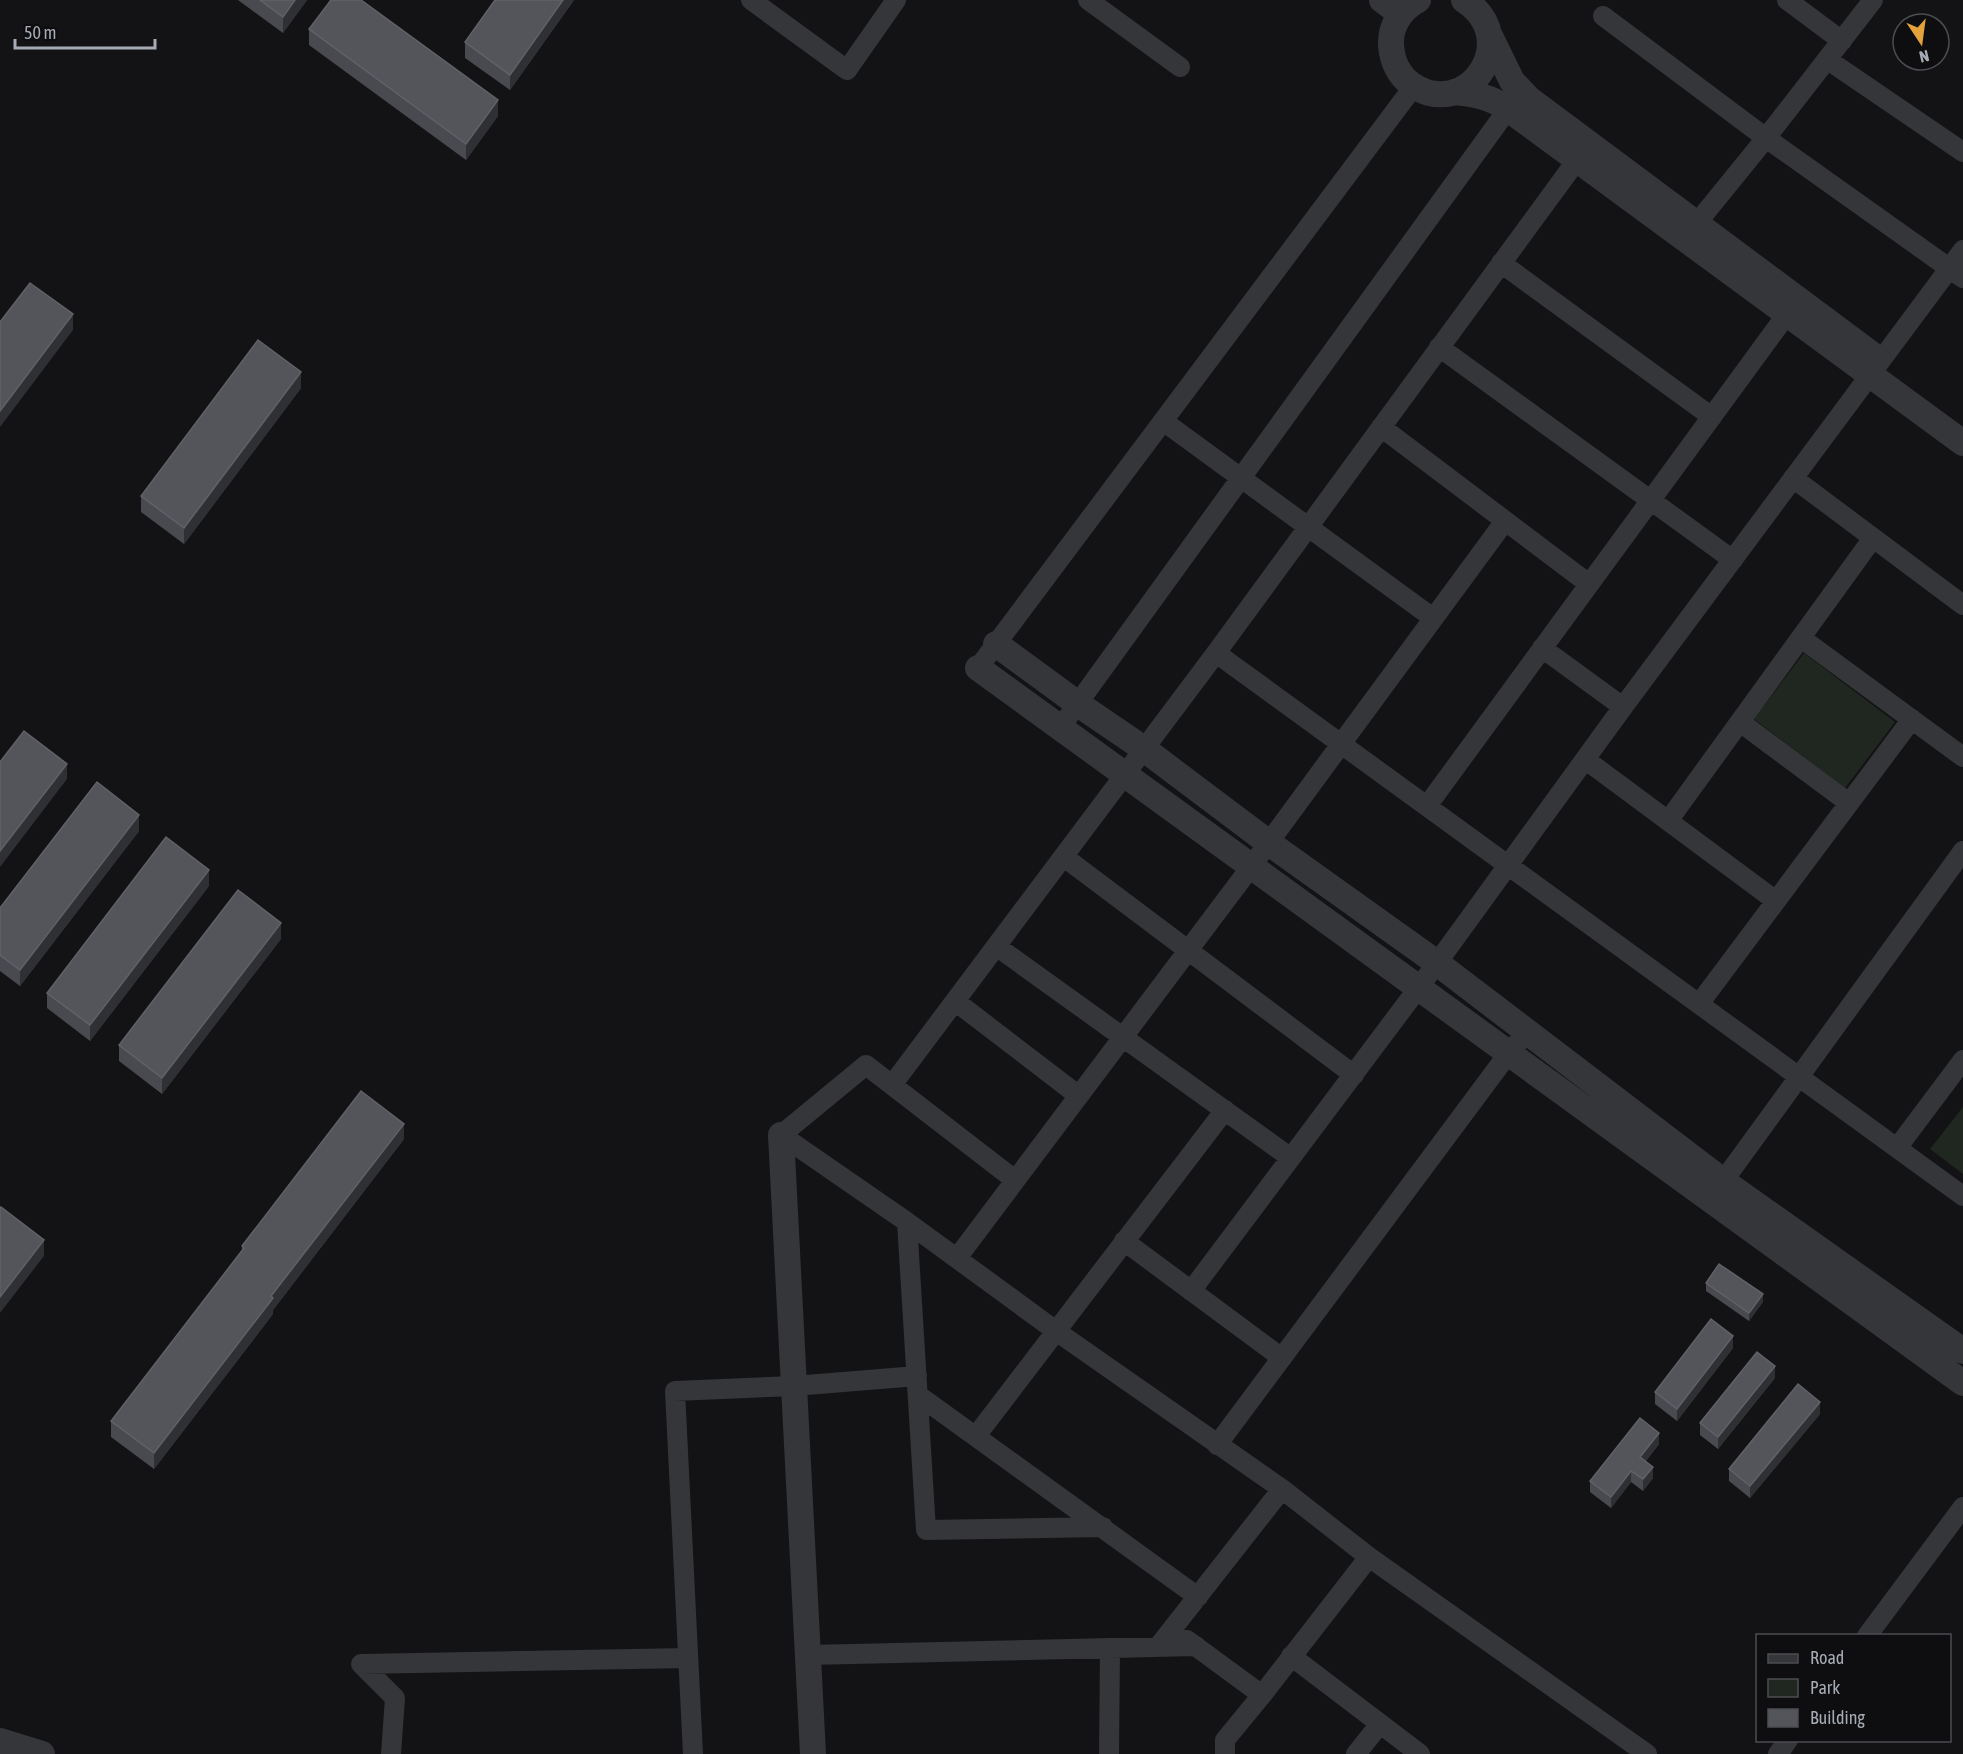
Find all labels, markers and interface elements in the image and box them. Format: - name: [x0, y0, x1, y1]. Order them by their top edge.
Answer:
- scale bar: [15, 12, 154, 50]
- north arrow: [1891, 12, 1951, 72]
- text: 50 m: [24, 22, 56, 43]
- text: N: [1918, 47, 1931, 66]
- legend: [1756, 1634, 1951, 1742]
- text: Road: [1810, 1647, 1844, 1668]
- text: Park: [1810, 1677, 1840, 1698]
- text: Building: [1810, 1707, 1865, 1728]

